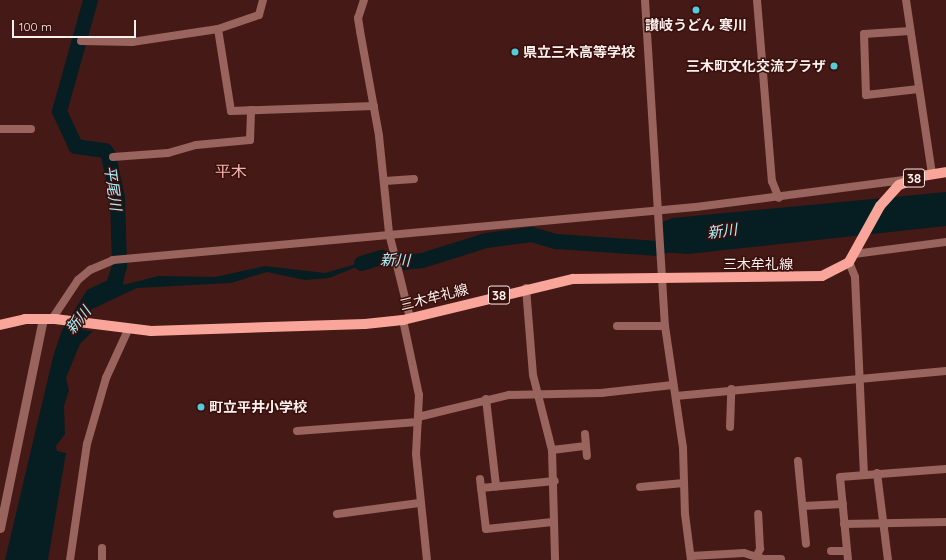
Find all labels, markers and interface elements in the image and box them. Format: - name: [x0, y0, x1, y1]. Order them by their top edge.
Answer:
- marker: 讃岐うどん 寒川: [691, 5, 701, 15]
- scale bar: [14, 12, 138, 38]
- place label: 讃岐うどん 寒川: [645, 17, 747, 33]
- text: 100 m: [19, 19, 52, 34]
- place label: 県立三木高等学校: [523, 44, 635, 60]
- marker: 県立三木高等学校: [510, 47, 520, 57]
- place label: 三木町文化交流プラザ: [686, 58, 826, 74]
- marker: 三木町文化交流プラザ: [829, 61, 839, 71]
- district label: 平木: [215, 161, 247, 181]
- water label: 平尾川: [101, 164, 125, 212]
- road number: 38: [902, 167, 926, 189]
- water label: 新川: [706, 220, 738, 242]
- water label: 新川: [380, 251, 410, 269]
- street label: 三木牟礼線: [723, 256, 793, 272]
- street label: 三木牟礼線: [398, 280, 470, 314]
- road number: 38: [487, 284, 511, 306]
- water label: 新川: [62, 303, 94, 337]
- place label: 町立平井小学校: [209, 399, 307, 415]
- marker: 町立平井小学校: [196, 402, 206, 412]

